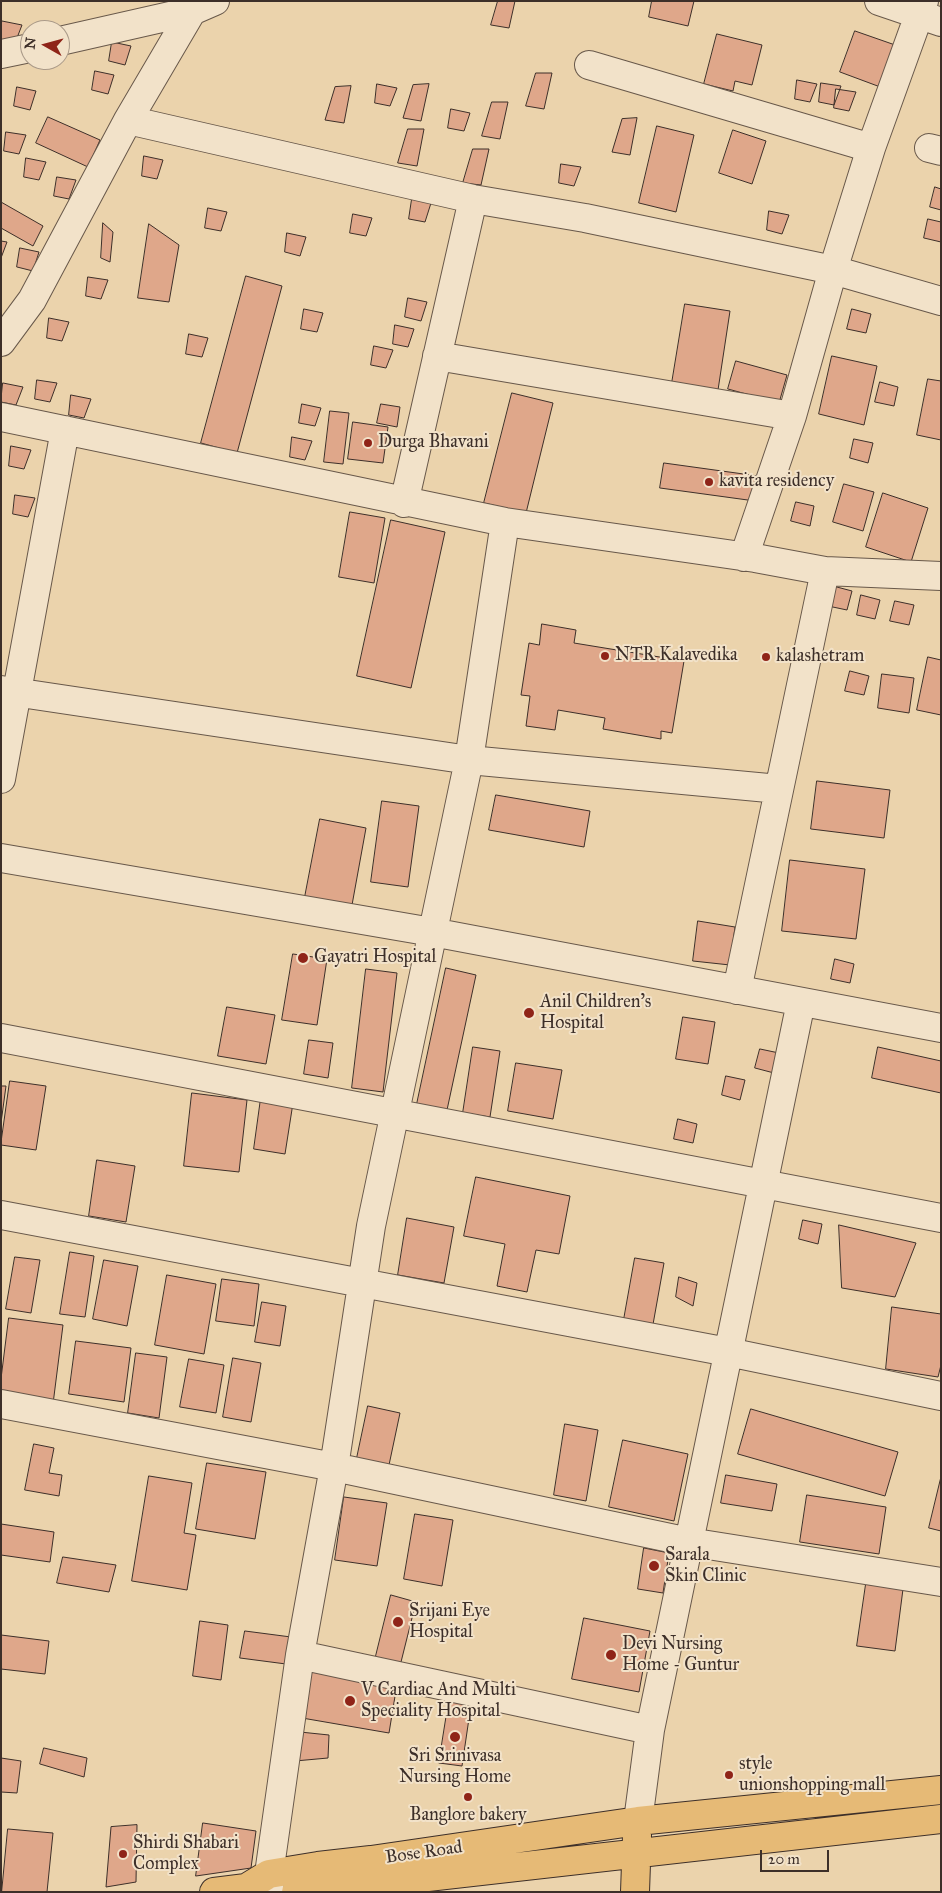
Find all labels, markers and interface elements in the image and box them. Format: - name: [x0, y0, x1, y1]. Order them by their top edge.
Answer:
- north arrow: [20, 20, 70, 70]
- text: N: [21, 36, 40, 50]
- place label: Durga Bhavani: [378, 432, 489, 454]
- marker: Durga Bhavani: [362, 437, 374, 449]
- place label: kavita residency: [719, 471, 834, 493]
- marker: kavita residency: [703, 476, 715, 488]
- place label: NTR Kalavedika: [615, 645, 738, 667]
- place label: kalashetram: [776, 646, 864, 668]
- marker: NTR Kalavedika: [599, 650, 611, 662]
- marker: kalashetram: [760, 651, 772, 663]
- place label: Gayatri Hospital: [314, 947, 436, 969]
- marker: Gayatri Hospital: [296, 951, 310, 965]
- place label: Anil Children's Hospital: [540, 992, 651, 1034]
- marker: Anil Children's Hospital: [522, 1006, 536, 1020]
- place label: Sarala Skin Clinic: [665, 1545, 747, 1588]
- marker: Sarala Skin Clinic: [647, 1559, 661, 1573]
- place label: Srijani Eye Hospital: [409, 1601, 490, 1644]
- marker: Srijani Eye Hospital: [391, 1615, 405, 1629]
- place label: Devi Nursing Home - Guntur: [622, 1634, 739, 1676]
- marker: Devi Nursing Home - Guntur: [604, 1648, 618, 1662]
- place label: V Cardiac And Multi Speciality Hospital: [361, 1680, 516, 1722]
- marker: V Cardiac And Multi Speciality Hospital: [343, 1694, 357, 1708]
- marker: Sri Srinivasa Nursing Home: [448, 1730, 462, 1744]
- place label: Sri Srinivasa Nursing Home: [399, 1746, 511, 1788]
- place label: style unionshopping mall: [739, 1754, 885, 1796]
- marker: style unionshopping mall: [723, 1769, 735, 1781]
- marker: Banglore bakery: [462, 1791, 474, 1803]
- place label: Banglore bakery: [410, 1805, 526, 1827]
- place label: Shirdi Shabari Complex: [133, 1833, 239, 1876]
- street label: Bose Road: [384, 1837, 464, 1869]
- scale bar: [762, 1840, 831, 1872]
- marker: Shirdi Shabari Complex: [117, 1848, 129, 1860]
- text: 20 m: [768, 1850, 800, 1868]

